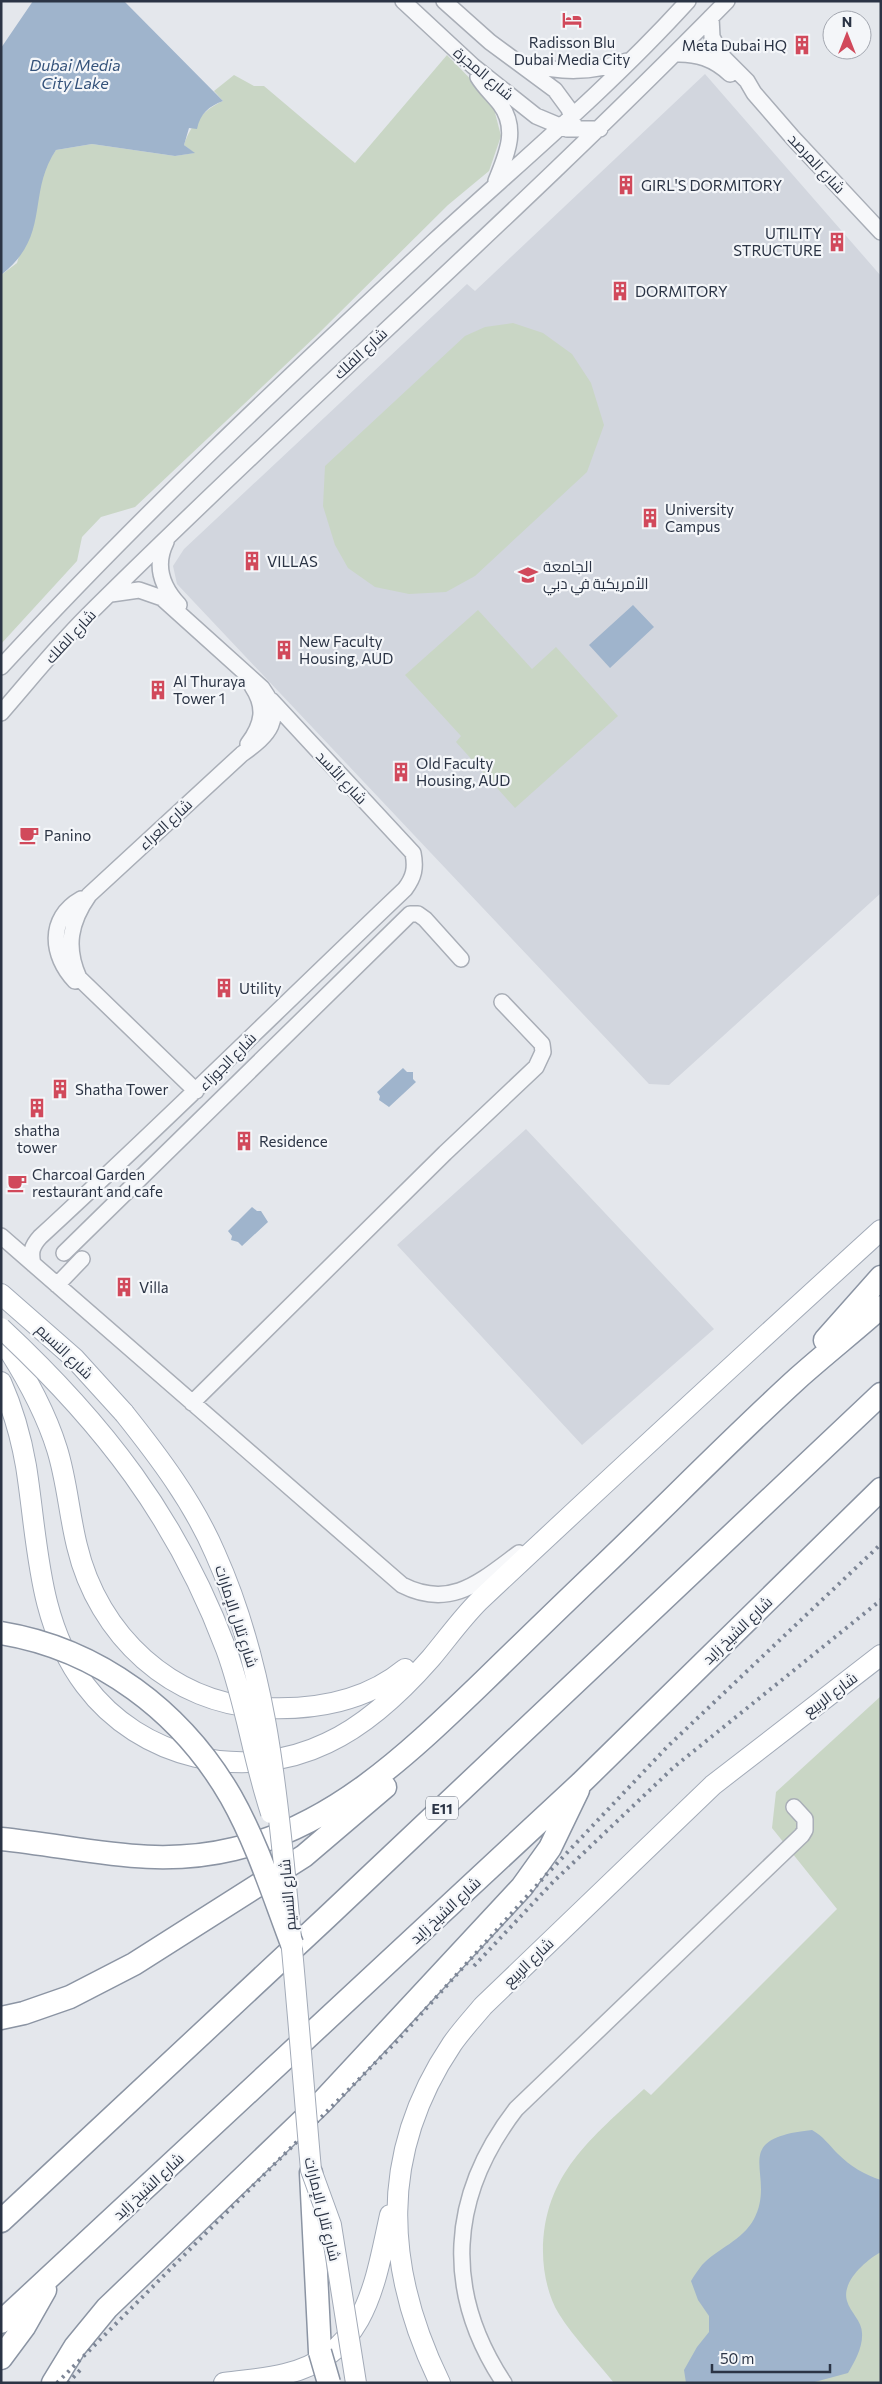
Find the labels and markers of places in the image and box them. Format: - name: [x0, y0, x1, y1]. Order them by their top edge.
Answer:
- hotel icon: Radisson Blu Dubai Media City: [561, 9, 583, 31]
- place label: Radisson Blu Dubai Media City: [514, 33, 630, 68]
- building icon: Meta Dubai HQ: [791, 34, 813, 56]
- place label: Meta Dubai HQ: [682, 36, 787, 54]
- building icon: GIRL'S DORMITORY: [615, 174, 637, 196]
- place label: GIRL'S DORMITORY: [641, 176, 782, 194]
- place label: UTILITY STRUCTURE: [733, 224, 822, 259]
- building icon: UTILITY STRUCTURE: [826, 231, 848, 253]
- building icon: DORMITORY: [609, 280, 631, 302]
- place label: DORMITORY: [635, 282, 728, 300]
- place label: University Campus: [665, 500, 734, 535]
- building icon: University Campus: [639, 507, 661, 529]
- building icon: VILLAS: [241, 550, 263, 572]
- place label: VILLAS: [267, 552, 318, 570]
- place label: الجامعة الأمريكية في دبي: [543, 557, 649, 596]
- school or university icon: الجامعة الأمريكية في دبي: [517, 564, 539, 586]
- place label: New Faculty Housing, AUD: [299, 632, 393, 667]
- building icon: New Faculty Housing, AUD: [273, 639, 295, 661]
- place label: Al Thuraya Tower 1: [173, 672, 246, 707]
- building icon: Al Thuraya Tower 1: [147, 679, 169, 701]
- place label: Old Faculty Housing, AUD: [416, 754, 510, 789]
- building icon: Old Faculty Housing, AUD: [390, 761, 412, 783]
- cafe icon: Panino: [18, 824, 40, 846]
- place label: Panino: [44, 826, 91, 844]
- building icon: Utility: [213, 977, 235, 999]
- place label: Utility: [239, 979, 282, 997]
- building icon: Shatha Tower: [49, 1078, 71, 1100]
- place label: Shatha Tower: [75, 1080, 169, 1098]
- building icon: shatha tower: [26, 1097, 48, 1119]
- place label: shatha tower: [14, 1121, 60, 1156]
- building icon: Residence: [233, 1130, 255, 1152]
- place label: Residence: [259, 1132, 328, 1150]
- place label: Charcoal Garden restaurant and cafe: [32, 1165, 163, 1200]
- cafe icon: Charcoal Garden restaurant and cafe: [6, 1172, 28, 1194]
- building icon: Villa: [113, 1276, 135, 1298]
- place label: Villa: [139, 1278, 169, 1296]

